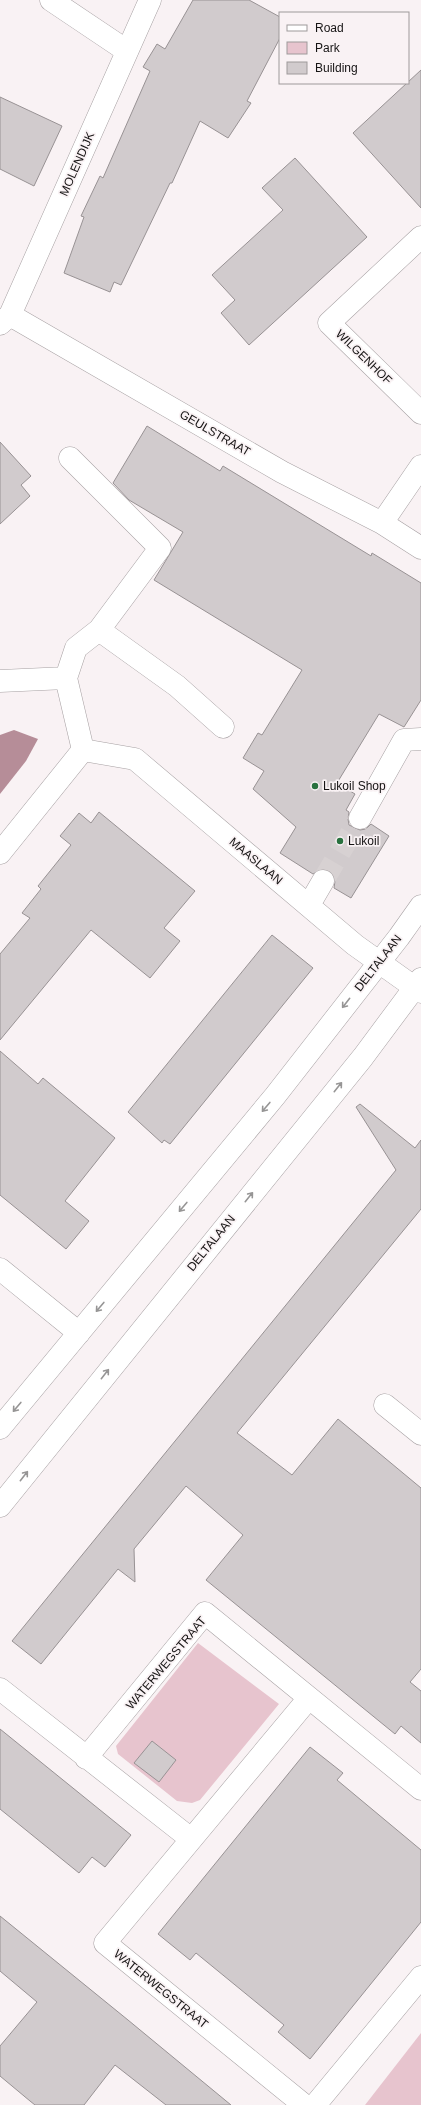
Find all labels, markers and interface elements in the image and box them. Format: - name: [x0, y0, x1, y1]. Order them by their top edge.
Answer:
- legend: [279, 12, 409, 84]
- text: Road: [315, 21, 344, 35]
- text: Park: [315, 41, 341, 55]
- text: Building: [315, 61, 358, 75]
- street label: MOLENDIJK: [57, 130, 97, 198]
- street label: WILGENHOF: [333, 327, 395, 387]
- street label: GEULSTRAAT: [177, 407, 253, 459]
- place label: Lukoil Shop: [323, 779, 386, 793]
- marker: Lukoil Shop: [310, 781, 320, 791]
- place label: Lukoil: [348, 834, 379, 848]
- street label: MAASLAAN: [226, 835, 286, 887]
- marker: Lukoil: [335, 836, 345, 846]
- street label: DELTALAAN: [351, 932, 405, 994]
- one-way arrow: [342, 998, 351, 1009]
- one-way arrow: [334, 1081, 343, 1092]
- one-way arrow: [261, 1102, 270, 1112]
- one-way arrow: [244, 1191, 253, 1202]
- one-way arrow: [179, 1202, 187, 1213]
- street label: DELTALAAN: [184, 1212, 238, 1274]
- one-way arrow: [96, 1302, 105, 1313]
- one-way arrow: [101, 1369, 109, 1380]
- one-way arrow: [13, 1402, 22, 1413]
- one-way arrow: [20, 1470, 29, 1481]
- street label: WATERWEGSTRAAT: [123, 1613, 209, 1712]
- street label: WATERWEGSTRAAT: [111, 1947, 211, 2032]

